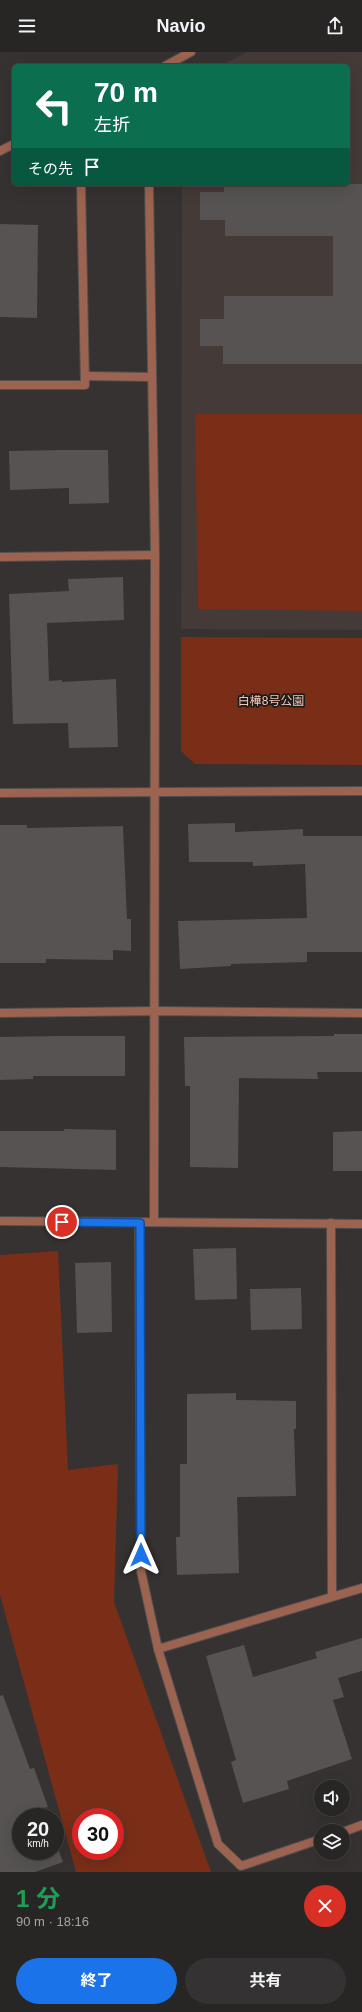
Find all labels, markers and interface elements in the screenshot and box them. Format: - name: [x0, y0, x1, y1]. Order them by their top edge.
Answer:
- icon: menu: [16, 15, 38, 37]
- icon: share: [324, 15, 346, 37]
- text: Navio: [156, 16, 206, 36]
- text: 70 m: [94, 77, 158, 108]
- icon: left: [28, 80, 80, 132]
- text: 左折: [94, 115, 130, 135]
- icon: arrive: [81, 156, 103, 178]
- text: その先: [28, 160, 73, 177]
- park label: 白樺8号公園: [238, 694, 304, 708]
- pin: [45, 1205, 79, 1239]
- icon: arrive: [51, 1211, 73, 1233]
- position arrow: [120, 1534, 162, 1576]
- map controls: [314, 1780, 350, 1860]
- button: sound: [314, 1780, 350, 1816]
- speed limit sign: 30: [72, 1808, 124, 1860]
- text: 20: [27, 1818, 49, 1840]
- button: layers: [314, 1824, 350, 1860]
- text: km/h: [27, 1838, 49, 1849]
- text: 1 分: [16, 1885, 60, 1912]
- button: close: [304, 1885, 346, 1927]
- text: 90 m · 18:16: [16, 1914, 89, 1929]
- button: 終了: [16, 1958, 177, 2004]
- button: 共有: [185, 1958, 346, 2004]

